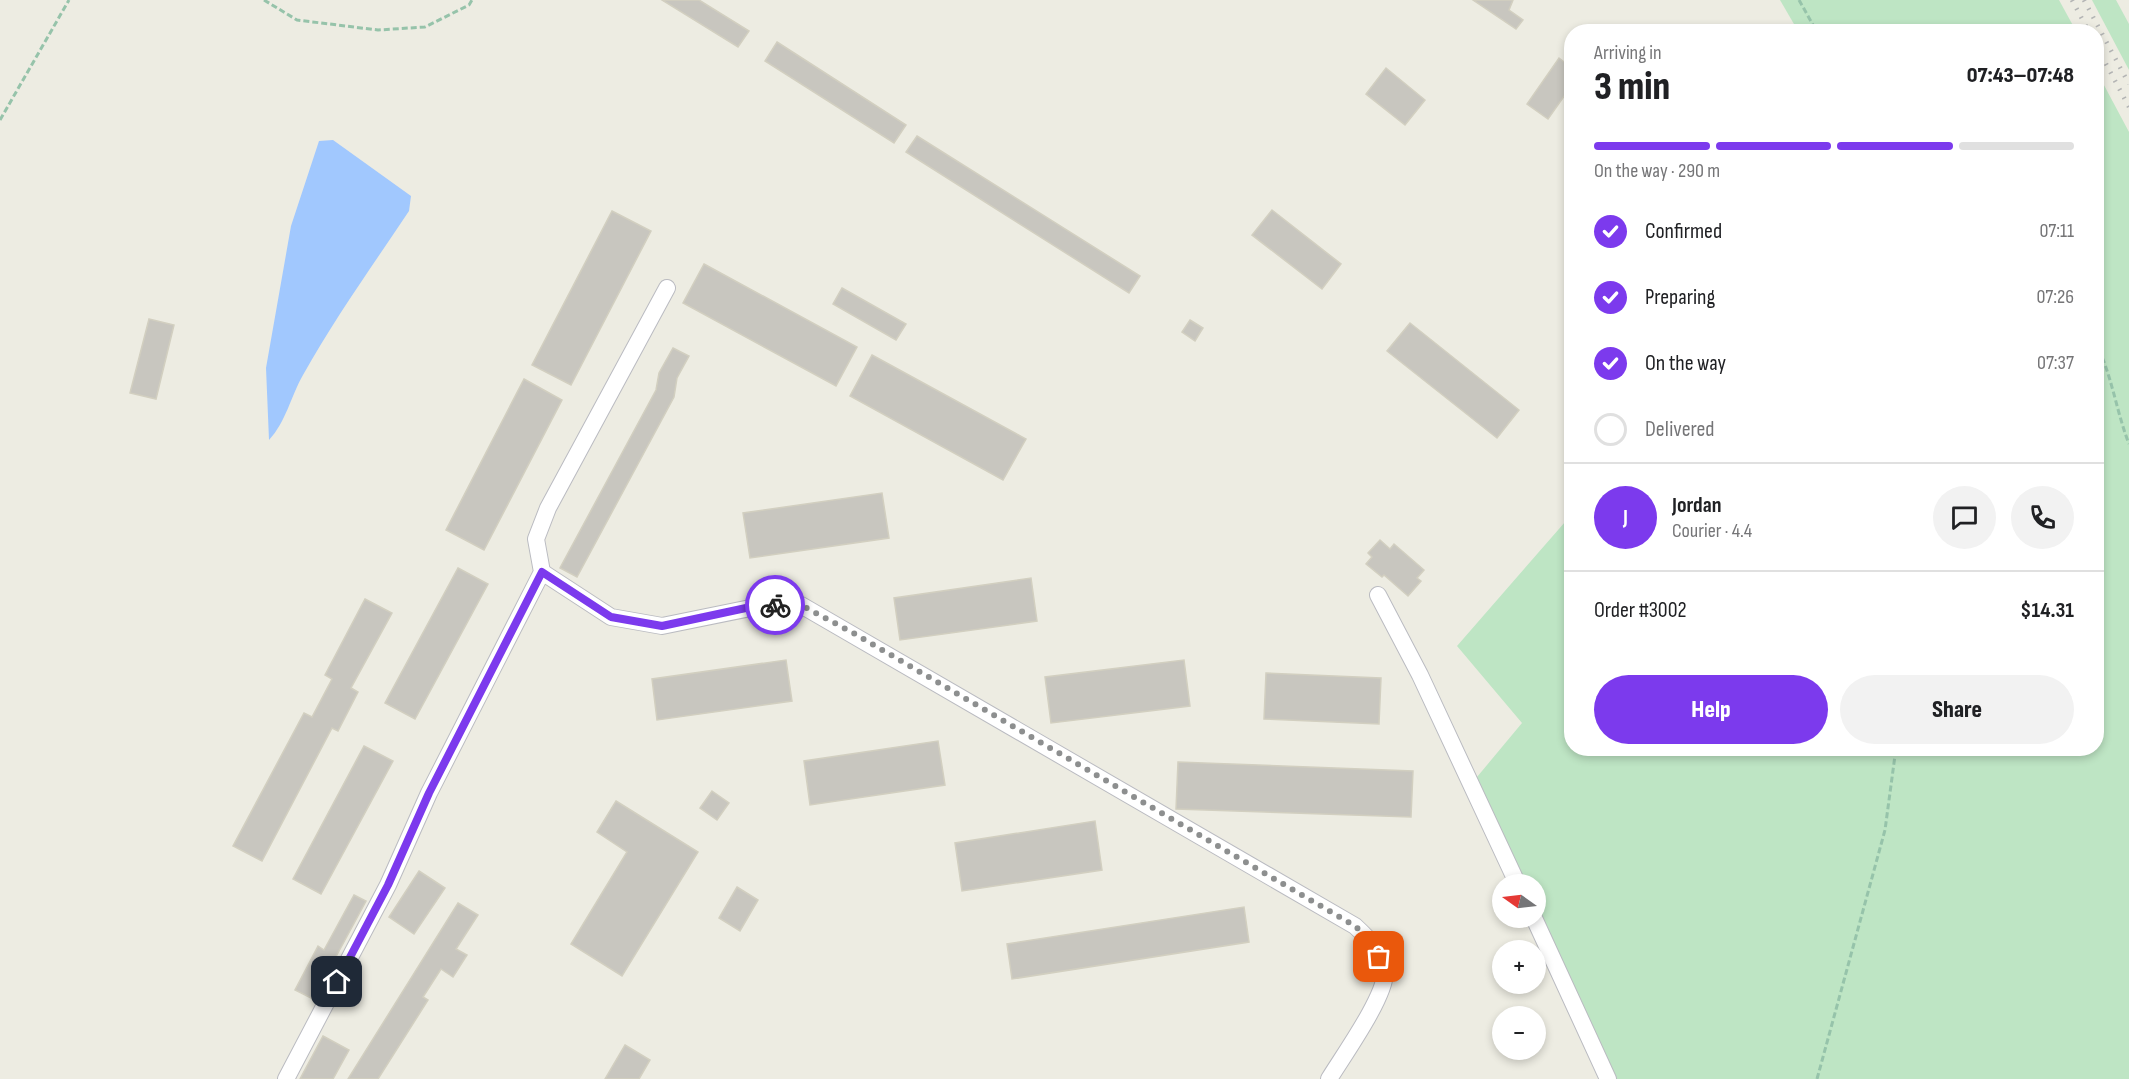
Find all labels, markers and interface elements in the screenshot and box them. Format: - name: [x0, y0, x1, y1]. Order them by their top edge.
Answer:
- text: Arriving in: [1594, 41, 1662, 65]
- text: 07:43–07:48: [1967, 62, 2074, 89]
- text: 3 min: [1594, 64, 1670, 111]
- text: On the way · 290 m: [1594, 159, 1720, 183]
- icon: check: [1594, 215, 1627, 248]
- text: Confirmed: [1645, 218, 1722, 245]
- text: 07:11: [2039, 219, 2074, 243]
- icon: check: [1594, 281, 1627, 314]
- text: Preparing: [1645, 284, 1715, 311]
- text: 07:26: [2036, 285, 2074, 309]
- icon: check: [1594, 347, 1627, 380]
- text: On the way: [1645, 350, 1726, 377]
- text: 07:37: [2037, 351, 2074, 375]
- text: Delivered: [1645, 416, 1714, 443]
- button: chat: [1933, 486, 1996, 549]
- button: phone: [2011, 486, 2074, 549]
- text: Jordan: [1672, 492, 1721, 519]
- text: J: [1623, 504, 1628, 531]
- text: Courier · 4.4: [1672, 519, 1752, 543]
- courier: [745, 575, 805, 635]
- icon: bike: [759, 589, 792, 622]
- text: Order #3002: [1594, 597, 1687, 624]
- text: $14.31: [2020, 597, 2074, 624]
- button: Help: [1594, 675, 1828, 744]
- button: Share: [1840, 675, 2074, 744]
- north arrow: [1492, 874, 1546, 928]
- map controls: [1492, 874, 1546, 1060]
- pin: [1353, 931, 1404, 982]
- icon: bag: [1362, 940, 1395, 973]
- button: +: [1492, 940, 1546, 994]
- pin: [311, 956, 362, 1007]
- icon: home: [320, 965, 353, 998]
- button: −: [1492, 1006, 1546, 1060]

